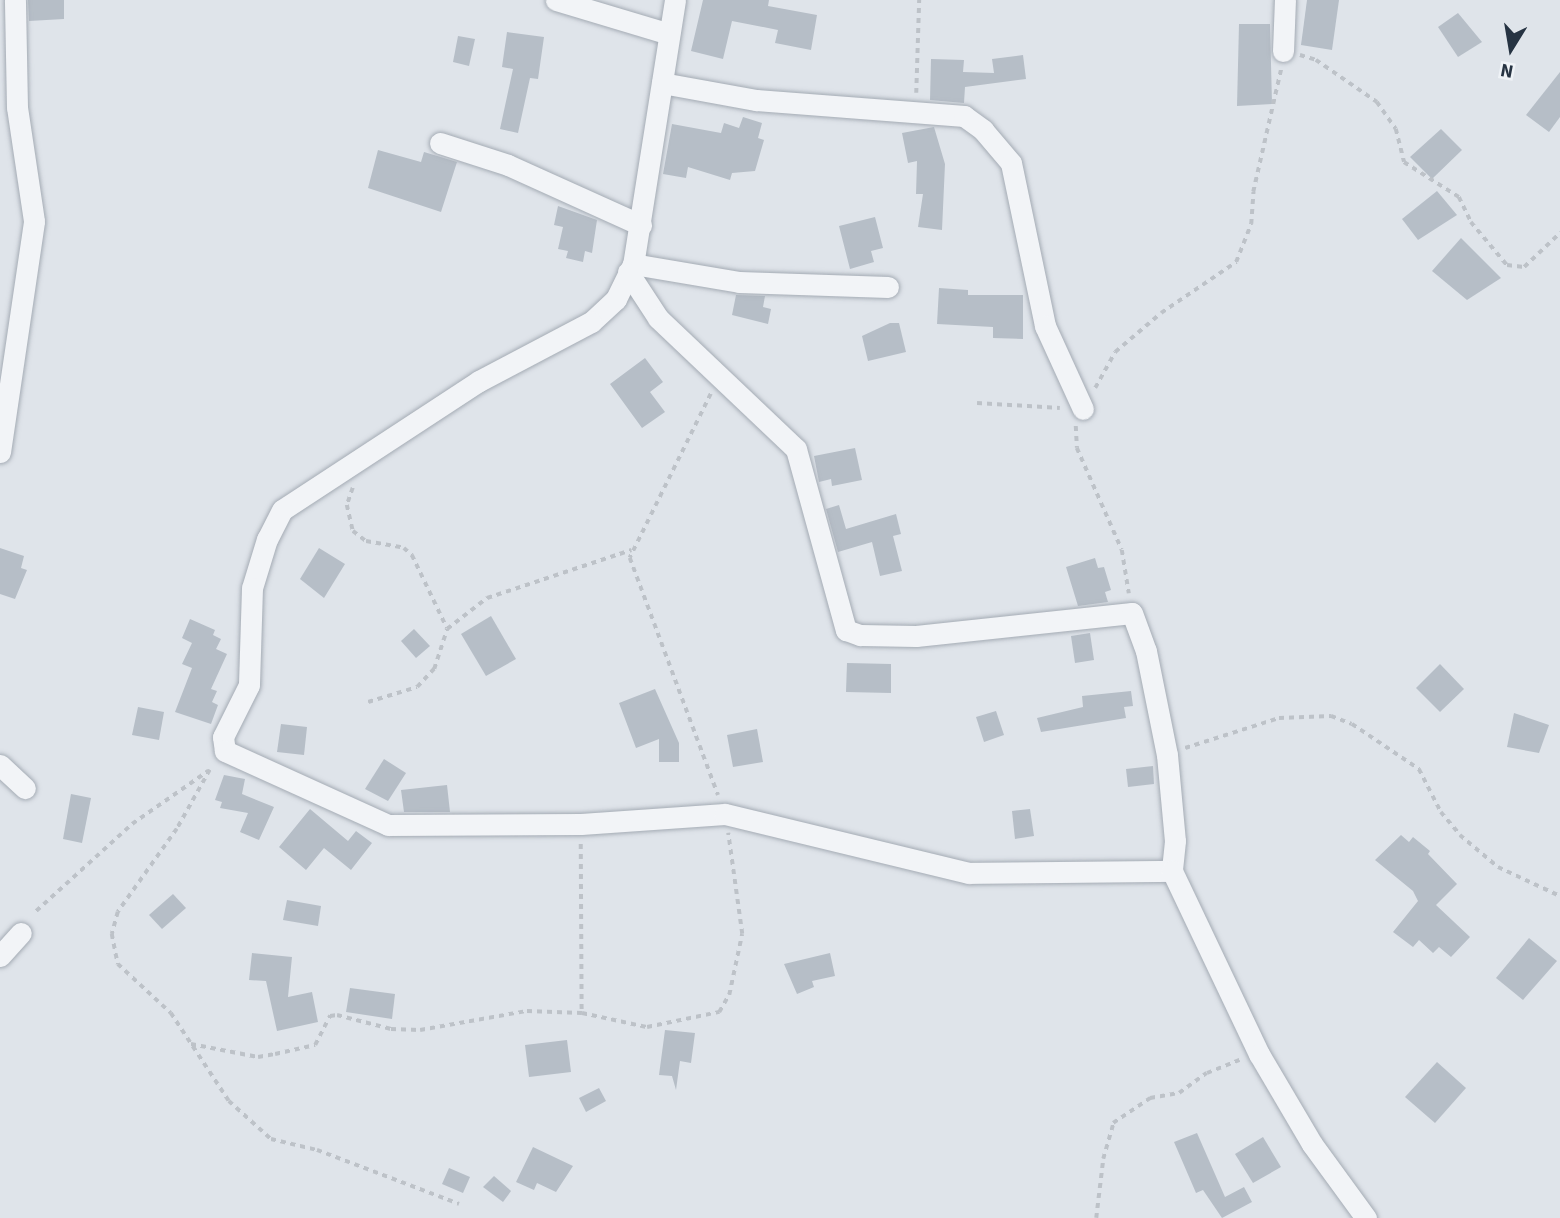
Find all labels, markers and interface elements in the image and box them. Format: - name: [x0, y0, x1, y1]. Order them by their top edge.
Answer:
- north arrow: [1476, 14, 1546, 84]
- text: N: [1498, 56, 1516, 85]

